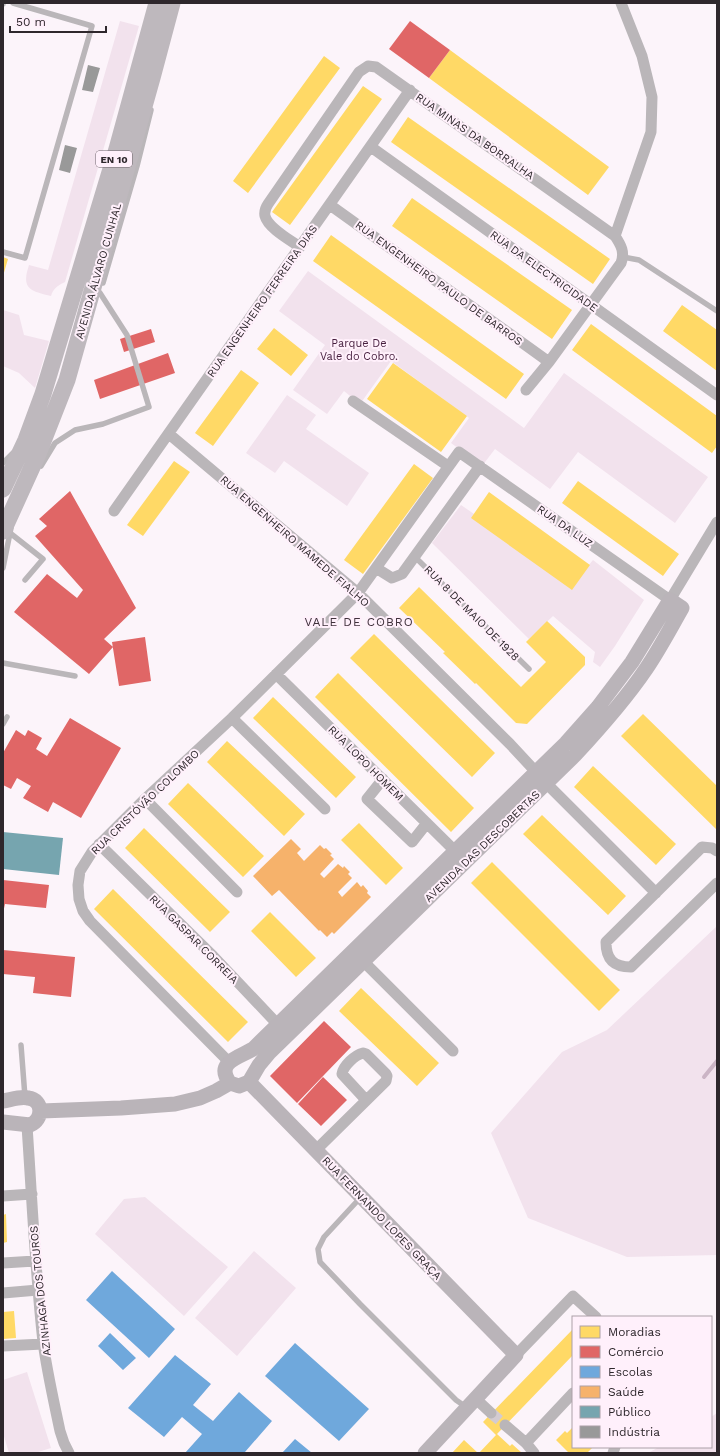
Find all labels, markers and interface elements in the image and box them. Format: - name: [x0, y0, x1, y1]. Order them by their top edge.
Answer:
- scale bar: [10, 8, 106, 34]
- text: 50 m: [16, 15, 46, 29]
- street label: RUA MINAS DA BORRALHA: [413, 90, 536, 182]
- road number: EN 10: [96, 151, 132, 167]
- street label: AVENIDA ÁLVARO CUNHAL: [72, 201, 124, 341]
- street label: RUA ENGENHEIRO PAULO DE BARROS: [353, 218, 525, 348]
- street label: RUA ENGENHEIRO FERREIRA DIAS: [205, 223, 320, 380]
- street label: RUA DA ELECTRICIDADE: [487, 228, 600, 315]
- park label: Parque De Vale do Cobro.: [320, 337, 398, 363]
- street label: RUA ENGENHEIRO MAMEDE FIALHO: [218, 473, 372, 610]
- street label: RUA DA LUZ: [534, 502, 595, 550]
- street label: RUA 8 DE MAIO DE 1928: [421, 563, 522, 664]
- district label: VALE DE COBRO: [304, 615, 414, 629]
- street label: RUA LOPO HOMEM: [325, 723, 406, 804]
- street label: RUA CRISTÓVÃO COLOMBO: [88, 746, 202, 858]
- street label: AVENIDA DAS DESCOBERTAS: [422, 788, 543, 905]
- street label: RUA GASPAR CORREIA: [147, 892, 241, 986]
- street label: RUA FERNANDO LOPES GRAÇA: [319, 1154, 444, 1283]
- street label: AZINHAGA DOS TOUROS: [27, 1225, 54, 1357]
- legend: [572, 1316, 712, 1448]
- text: Moradias: [608, 1325, 661, 1339]
- text: Comércio: [608, 1345, 664, 1359]
- text: Escolas: [608, 1365, 653, 1379]
- text: Saúde: [608, 1385, 644, 1399]
- text: Público: [608, 1405, 651, 1419]
- text: Indústria: [608, 1425, 660, 1439]

